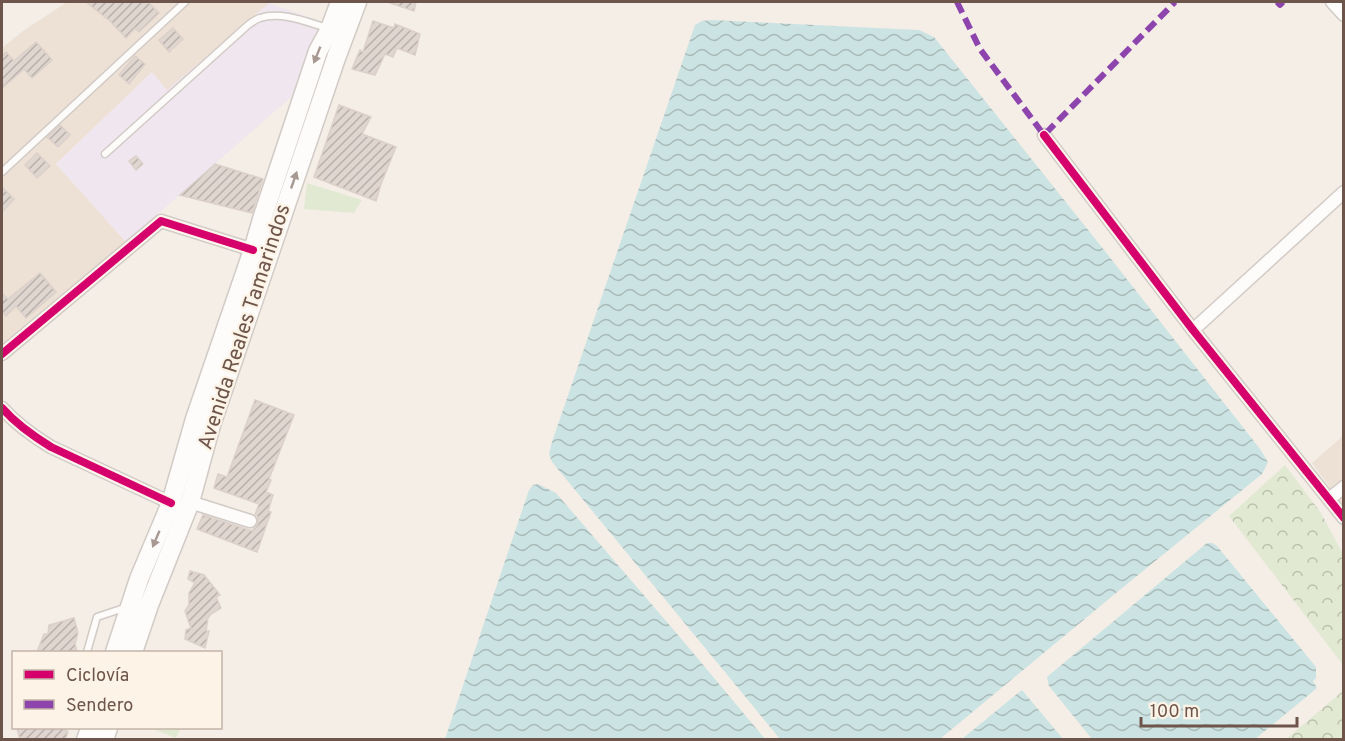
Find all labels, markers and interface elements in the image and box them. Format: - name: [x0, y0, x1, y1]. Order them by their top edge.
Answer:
- one-way arrow: [312, 47, 322, 65]
- one-way arrow: [290, 171, 299, 189]
- street label: Avenida Reales Tamarindos: [193, 201, 297, 453]
- one-way arrow: [151, 530, 160, 548]
- legend: [12, 651, 222, 729]
- text: Ciclovía: [66, 665, 129, 688]
- scale bar: [1141, 690, 1297, 728]
- text: Sendero: [66, 695, 133, 718]
- text: 100 m: [1150, 701, 1199, 724]

